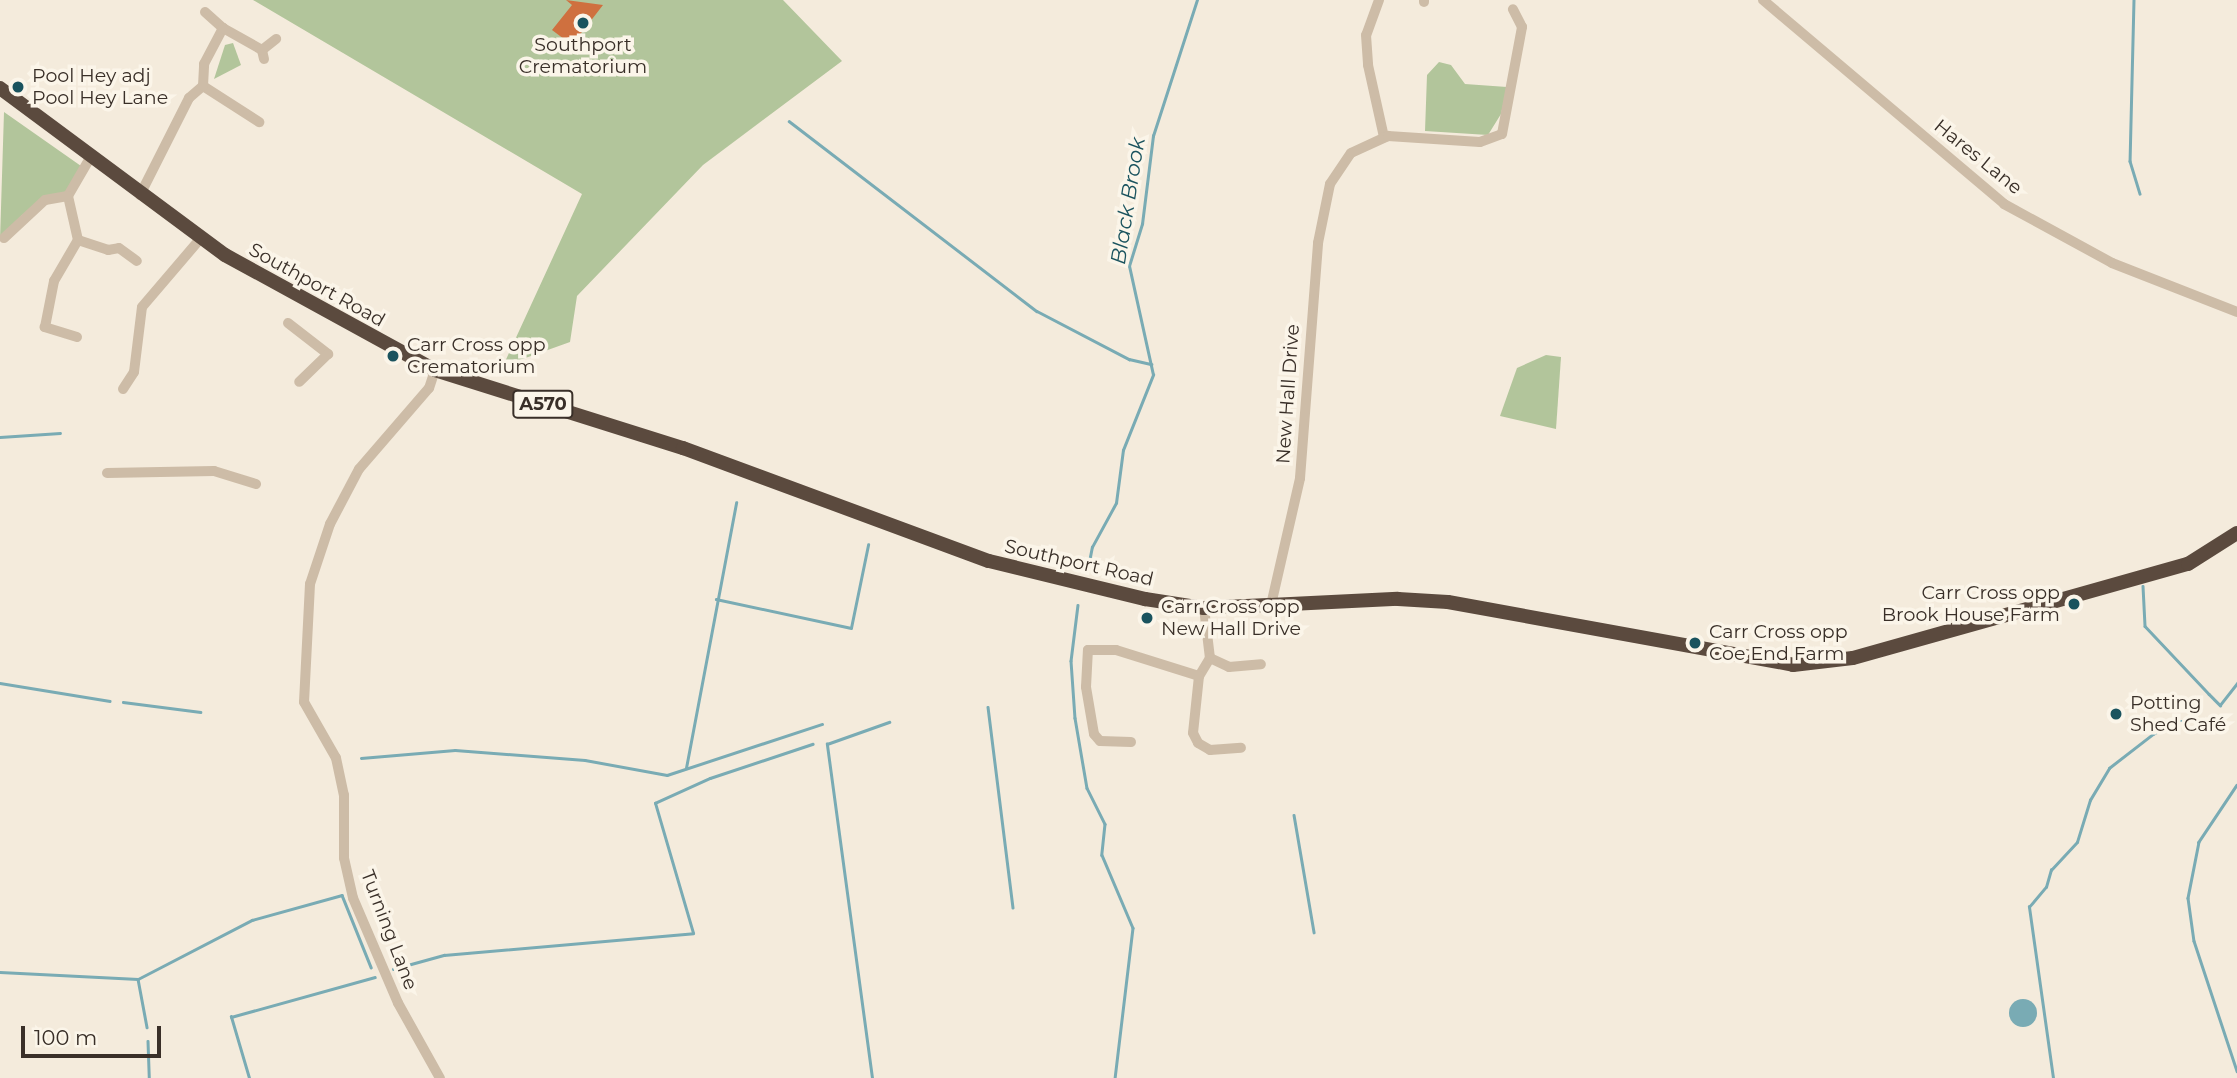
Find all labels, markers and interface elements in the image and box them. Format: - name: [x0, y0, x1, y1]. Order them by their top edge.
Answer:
- marker: Southport Crematorium: [575, 15, 591, 31]
- place label: Southport Crematorium: [519, 34, 647, 78]
- place label: Pool Hey adj Pool Hey Lane: [32, 65, 168, 109]
- marker: Pool Hey adj Pool Hey Lane: [10, 79, 26, 95]
- street label: Hares Lane: [1929, 115, 2027, 199]
- water label: Black Brook: [1106, 136, 1150, 266]
- street label: Southport Road: [245, 238, 389, 332]
- street label: New Hall Drive: [1272, 323, 1304, 465]
- place label: Carr Cross opp Crematorium: [407, 334, 546, 378]
- marker: Carr Cross opp Crematorium: [385, 348, 401, 364]
- road number: A570: [512, 390, 574, 418]
- street label: Southport Road: [1002, 535, 1156, 591]
- place label: Carr Cross opp Brook House Farm: [1882, 582, 2060, 626]
- place label: Carr Cross opp New Hall Drive: [1161, 596, 1301, 640]
- marker: Carr Cross opp Brook House Farm: [2066, 596, 2082, 612]
- marker: Carr Cross opp New Hall Drive: [1139, 610, 1155, 626]
- place label: Carr Cross opp Coe End Farm: [1709, 621, 1848, 665]
- marker: Carr Cross opp Coe End Farm: [1687, 635, 1703, 651]
- place label: Potting Shed Café: [2130, 692, 2226, 736]
- marker: Potting Shed Café: [2108, 706, 2124, 722]
- street label: Turning Lane: [356, 867, 422, 993]
- scale bar: [24, 1012, 164, 1056]
- text: 100 m: [34, 1025, 97, 1050]

